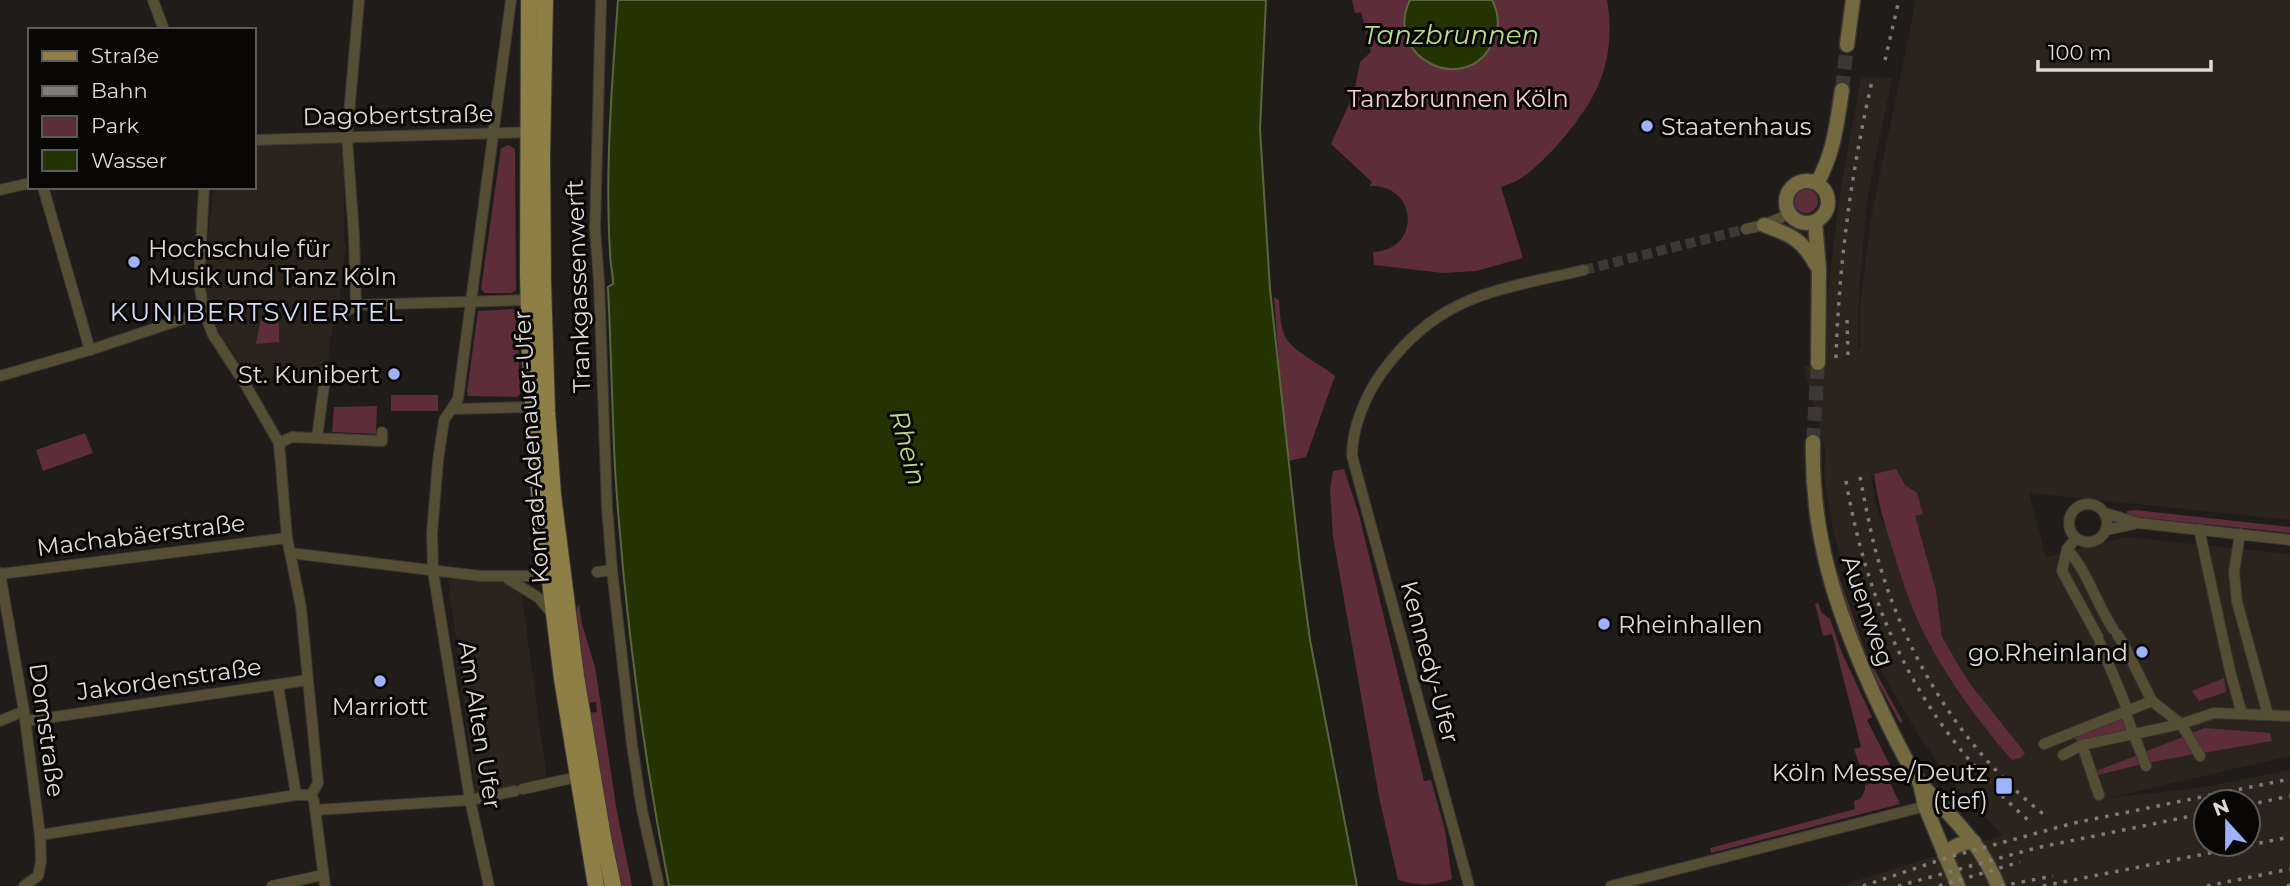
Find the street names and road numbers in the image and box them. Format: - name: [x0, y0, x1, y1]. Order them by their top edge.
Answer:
- street label: Dagobertstraße: [302, 99, 494, 131]
- street label: Trankgassenwerft: [560, 179, 596, 393]
- street label: Konrad-Adenauer-Ufer: [507, 309, 555, 585]
- street label: Machabäerstraße: [35, 508, 247, 562]
- street label: Auenweg: [1836, 552, 1900, 670]
- street label: Kennedy-Ufer: [1394, 578, 1466, 746]
- street label: Am Alten Ufer: [452, 639, 508, 811]
- street label: Jakordenstraße: [74, 652, 263, 706]
- street label: Domstraße: [23, 661, 71, 799]

